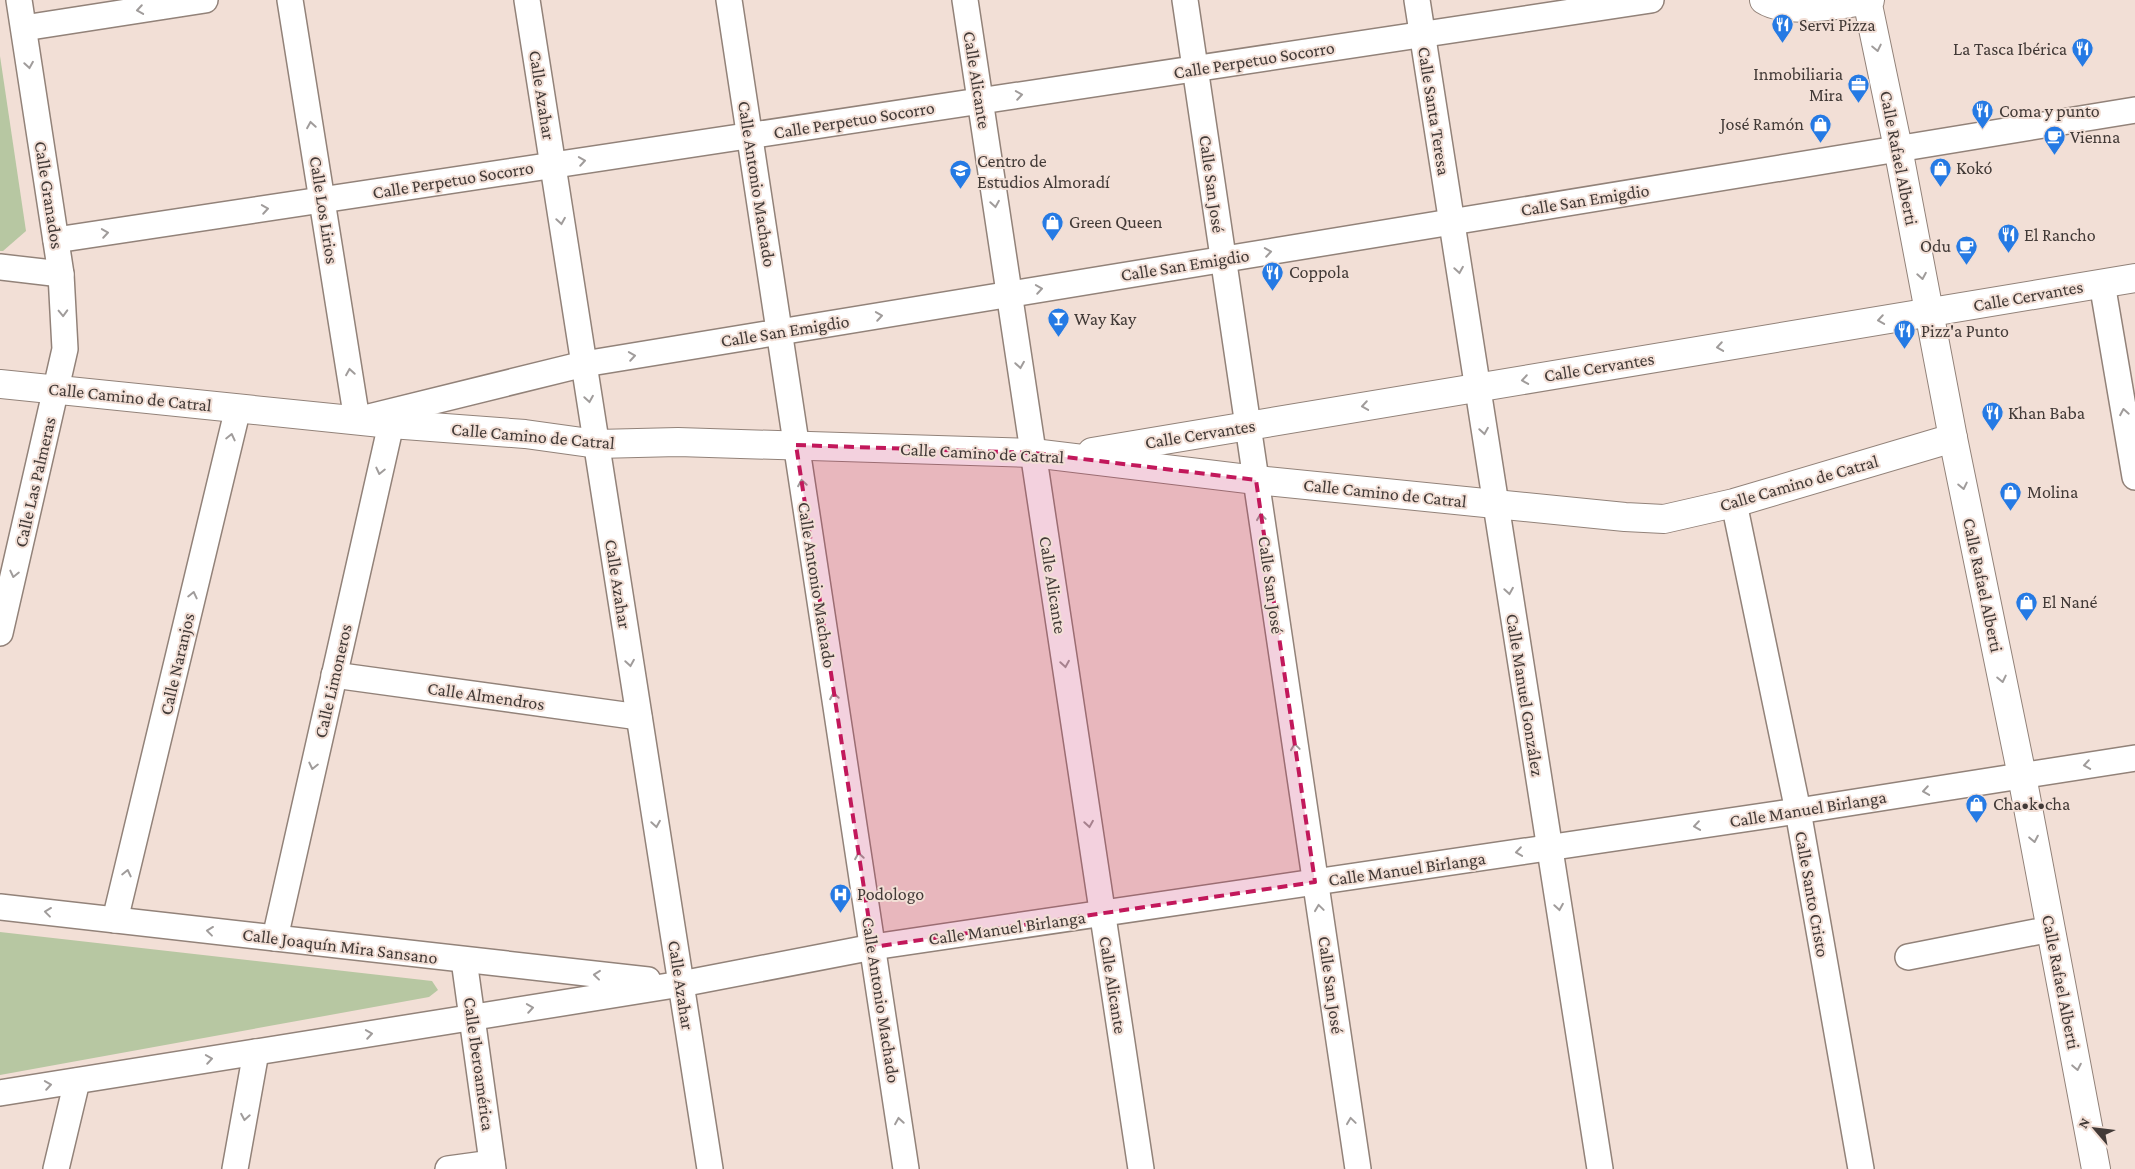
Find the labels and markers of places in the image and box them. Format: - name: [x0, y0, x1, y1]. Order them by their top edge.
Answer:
- restaurant icon: Servi Pizza: [1771, 13, 1795, 44]
- place label: Servi Pizza: [1799, 15, 1876, 35]
- restaurant icon: La Tasca Ibérica: [2071, 37, 2095, 68]
- place label: La Tasca Ibérica: [1953, 39, 2067, 59]
- place label: Inmobiliaria Mira: [1753, 64, 1843, 105]
- office icon: Inmobiliaria Mira: [1847, 72, 1871, 103]
- restaurant icon: Coma y punto: [1971, 99, 1995, 130]
- place label: Coma y punto: [1999, 101, 2100, 121]
- shop icon: José Ramón: [1808, 112, 1832, 143]
- place label: José Ramón: [1718, 114, 1804, 134]
- cafe icon: Vienna: [2042, 125, 2066, 156]
- place label: Vienna: [2070, 127, 2120, 147]
- place label: Centro de Estudios Almoradí: [977, 151, 1111, 192]
- shop icon: Kokó: [1928, 156, 1952, 187]
- place label: Kokó: [1956, 158, 1993, 178]
- school or university icon: Centro de Estudios Almoradí: [949, 159, 973, 190]
- shop icon: Green Queen: [1041, 210, 1065, 241]
- place label: Green Queen: [1069, 212, 1163, 232]
- restaurant icon: El Rancho: [1996, 223, 2020, 254]
- place label: El Rancho: [2024, 225, 2096, 245]
- cafe icon: Odu: [1955, 234, 1979, 265]
- place label: Odu: [1920, 236, 1951, 256]
- restaurant icon: Coppola: [1261, 260, 1285, 291]
- place label: Coppola: [1289, 262, 1349, 282]
- bar icon: Way Kay: [1046, 307, 1070, 338]
- place label: Way Kay: [1074, 309, 1137, 329]
- restaurant icon: Pizz'a Punto: [1893, 319, 1917, 350]
- place label: Pizz'a Punto: [1921, 321, 2009, 341]
- restaurant icon: Khan Baba: [1980, 401, 2004, 432]
- place label: Khan Baba: [2008, 403, 2085, 423]
- shop icon: Molina: [1999, 480, 2023, 511]
- place label: Molina: [2027, 482, 2078, 502]
- shop icon: El Nané: [2014, 590, 2038, 621]
- place label: El Nané: [2042, 592, 2098, 612]
- shop icon: Cha•k•cha: [1965, 792, 1989, 823]
- place label: Cha•k•cha: [1993, 794, 2070, 814]
- hospital icon: Podologo: [829, 882, 853, 913]
- place label: Podologo: [857, 884, 924, 904]

